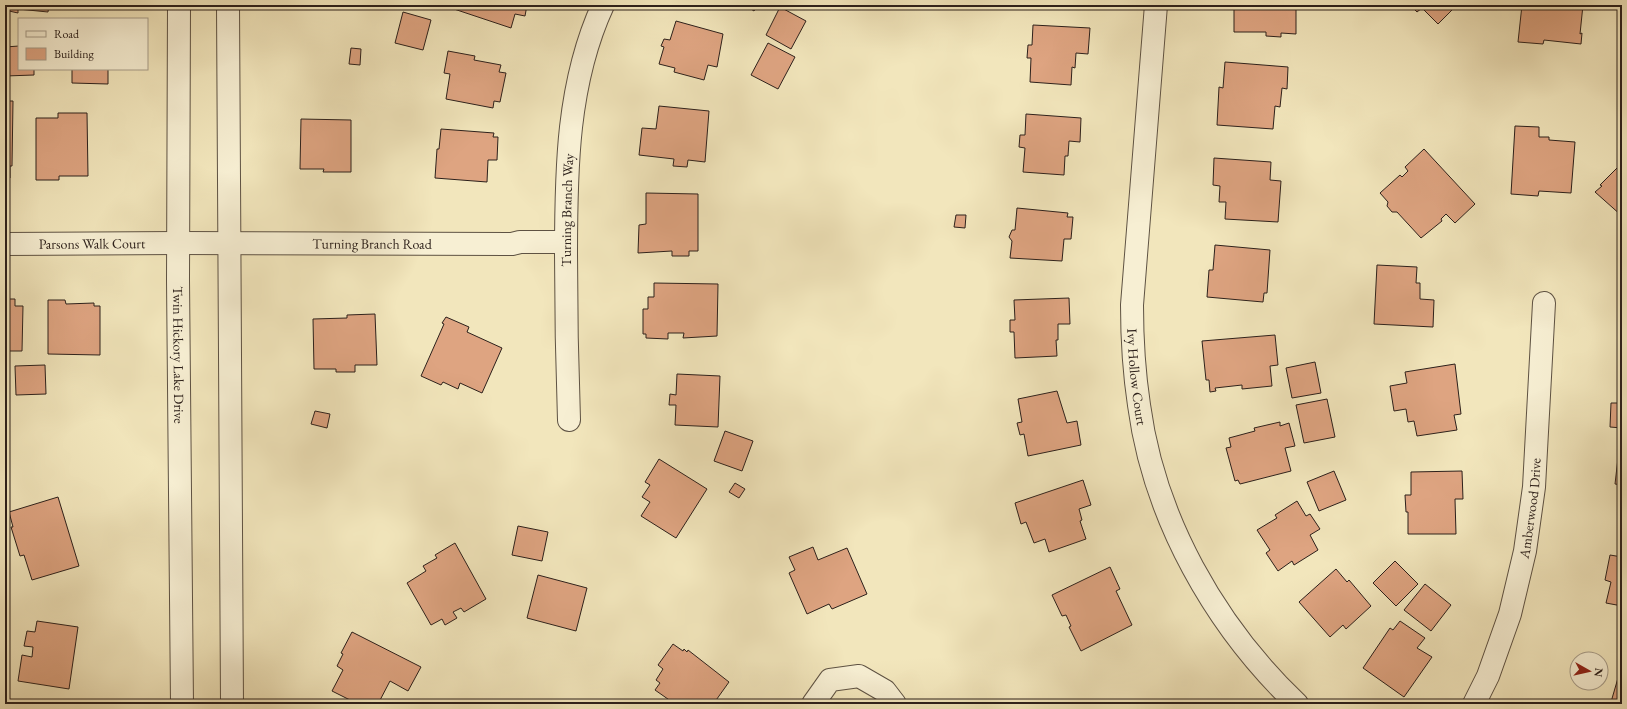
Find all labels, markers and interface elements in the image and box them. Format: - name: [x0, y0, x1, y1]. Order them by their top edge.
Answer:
- legend: [18, 18, 148, 70]
- text: Road: [54, 26, 80, 42]
- text: Building: [54, 46, 95, 62]
- street label: Turning Branch Way: [557, 152, 578, 267]
- street label: Parsons Walk Court: [39, 234, 146, 253]
- street label: Turning Branch Road: [312, 234, 433, 253]
- street label: Twin Hickory Lake Drive: [169, 286, 188, 424]
- street label: Ivy Hollow Court: [1123, 328, 1151, 427]
- street label: Amberwood Drive: [1514, 457, 1545, 561]
- north arrow: [1569, 651, 1609, 691]
- text: N: [1591, 667, 1606, 678]

